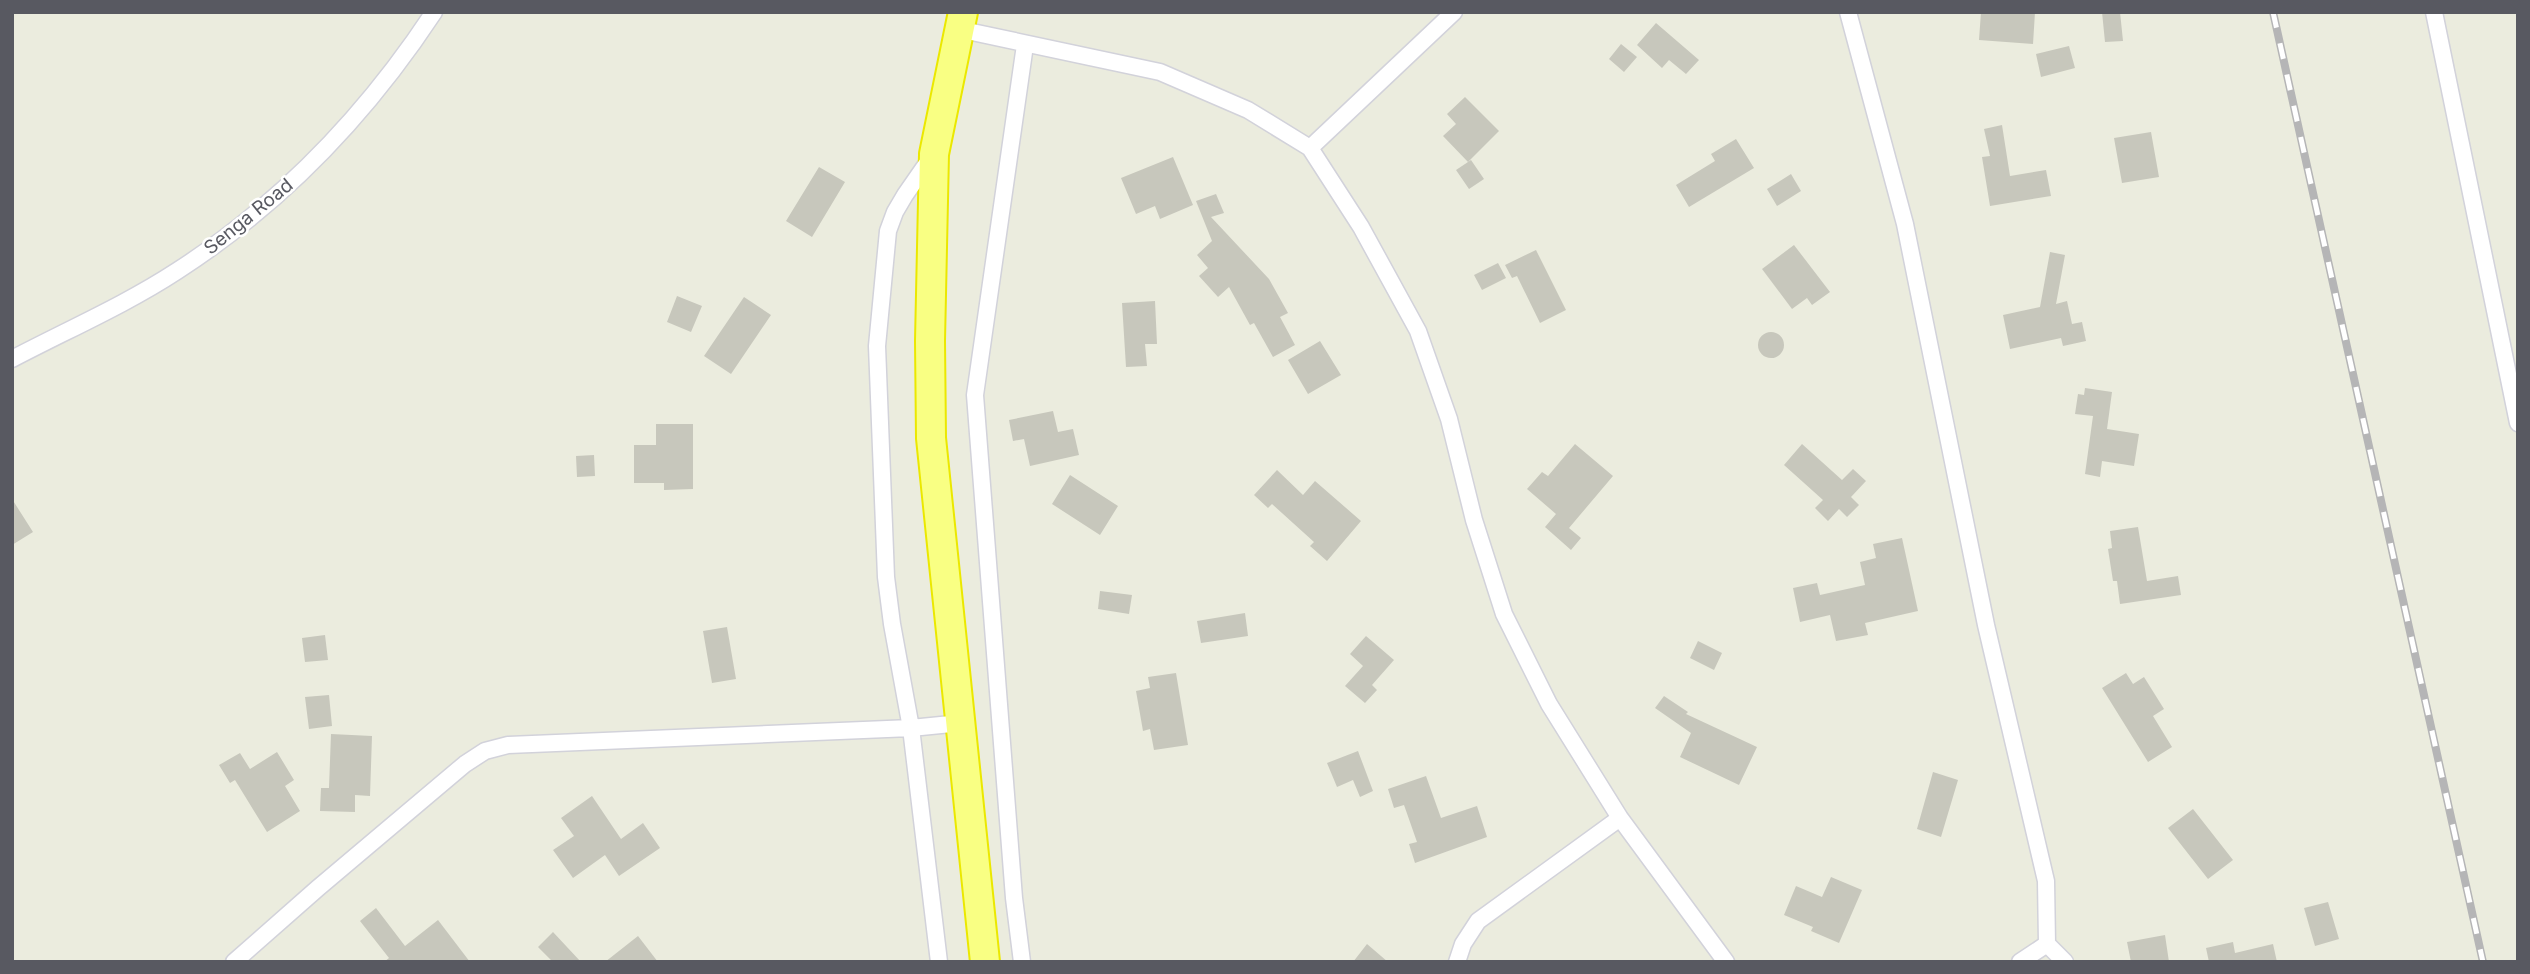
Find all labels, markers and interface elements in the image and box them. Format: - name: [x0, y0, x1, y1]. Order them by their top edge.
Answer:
- street label: Senga Road: [199, 173, 298, 259]

